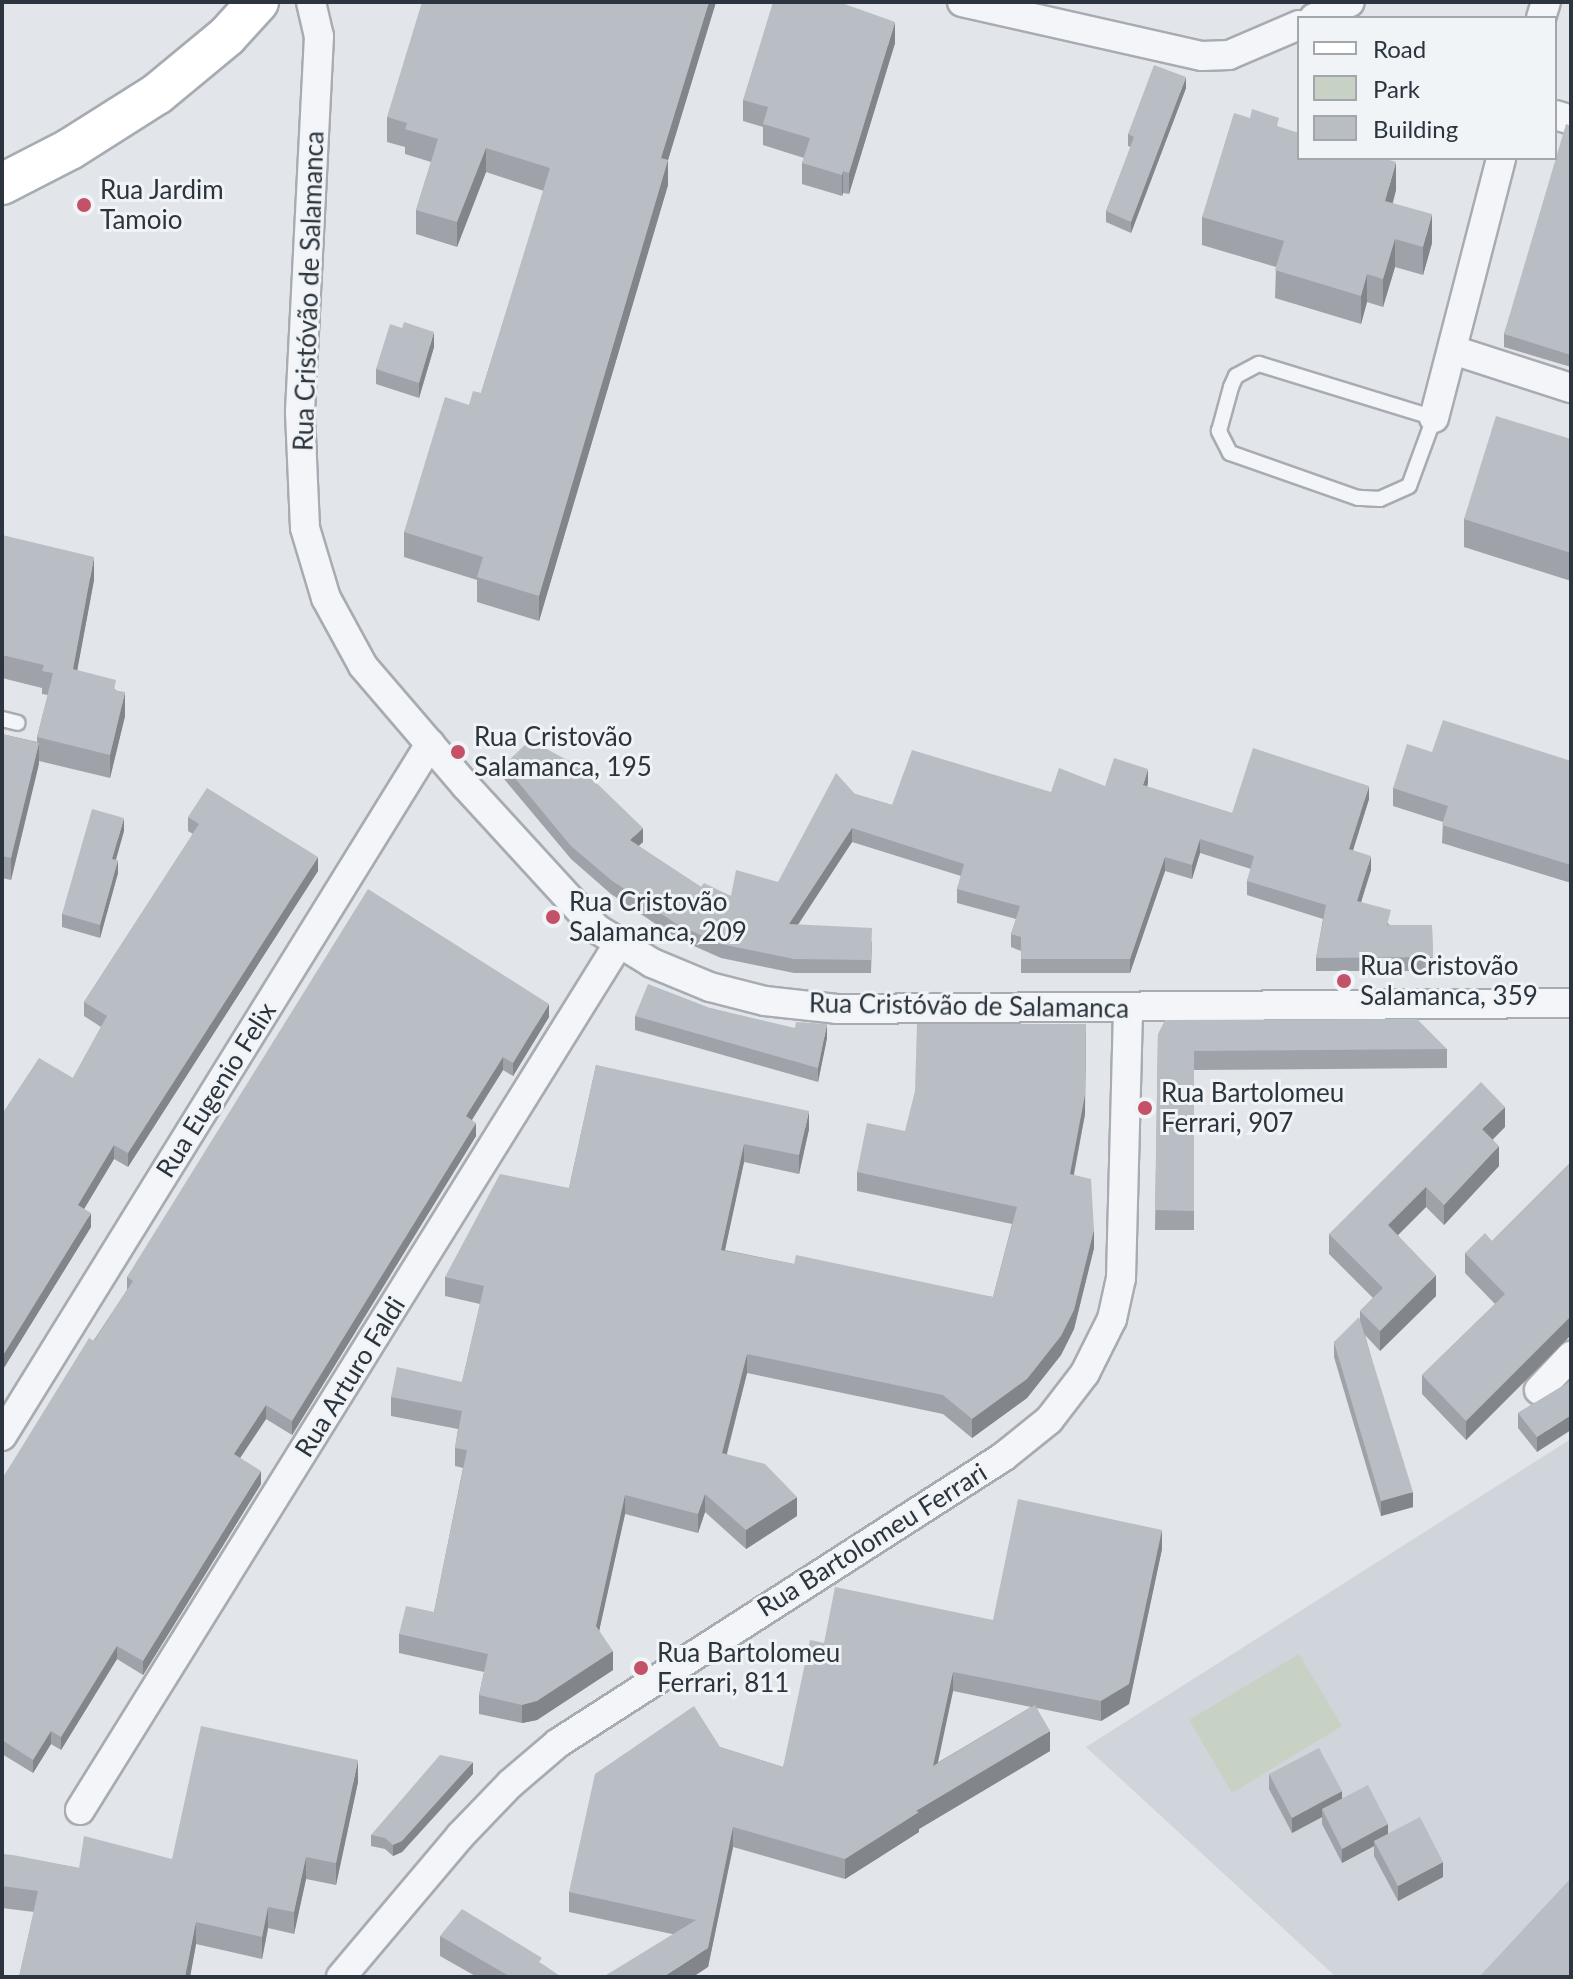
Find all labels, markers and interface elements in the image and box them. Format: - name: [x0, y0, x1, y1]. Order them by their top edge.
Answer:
- legend: [1297, 16, 1557, 160]
- text: Road: [1373, 34, 1426, 63]
- text: Park: [1373, 74, 1420, 103]
- text: Building: [1373, 114, 1458, 143]
- street label: Rua Cristóvão de Salamanca: [288, 130, 330, 452]
- place label: Rua Jardim Tamoio: [100, 174, 224, 236]
- marker: Rua Jardim Tamoio: [75, 196, 93, 214]
- place label: Rua Cristovão Salamanca, 195: [474, 721, 652, 782]
- marker: Rua Cristovão Salamanca, 195: [449, 743, 467, 761]
- place label: Rua Cristovão Salamanca, 209: [569, 886, 747, 948]
- marker: Rua Cristovão Salamanca, 209: [544, 908, 562, 926]
- place label: Rua Cristovão Salamanca, 359: [1360, 950, 1538, 1012]
- marker: Rua Cristovão Salamanca, 359: [1335, 972, 1353, 990]
- street label: Rua Cristóvão de Salamanca: [809, 988, 1129, 1024]
- street label: Rua Eugenio Felix: [150, 997, 282, 1183]
- place label: Rua Bartolomeu Ferrari, 907: [1161, 1077, 1344, 1138]
- marker: Rua Bartolomeu Ferrari, 907: [1136, 1099, 1154, 1117]
- street label: Rua Arturo Faldi: [288, 1291, 412, 1463]
- street label: Rua Bartolomeu Ferrari: [752, 1457, 992, 1623]
- place label: Rua Bartolomeu Ferrari, 811: [657, 1637, 840, 1698]
- marker: Rua Bartolomeu Ferrari, 811: [632, 1659, 650, 1677]

